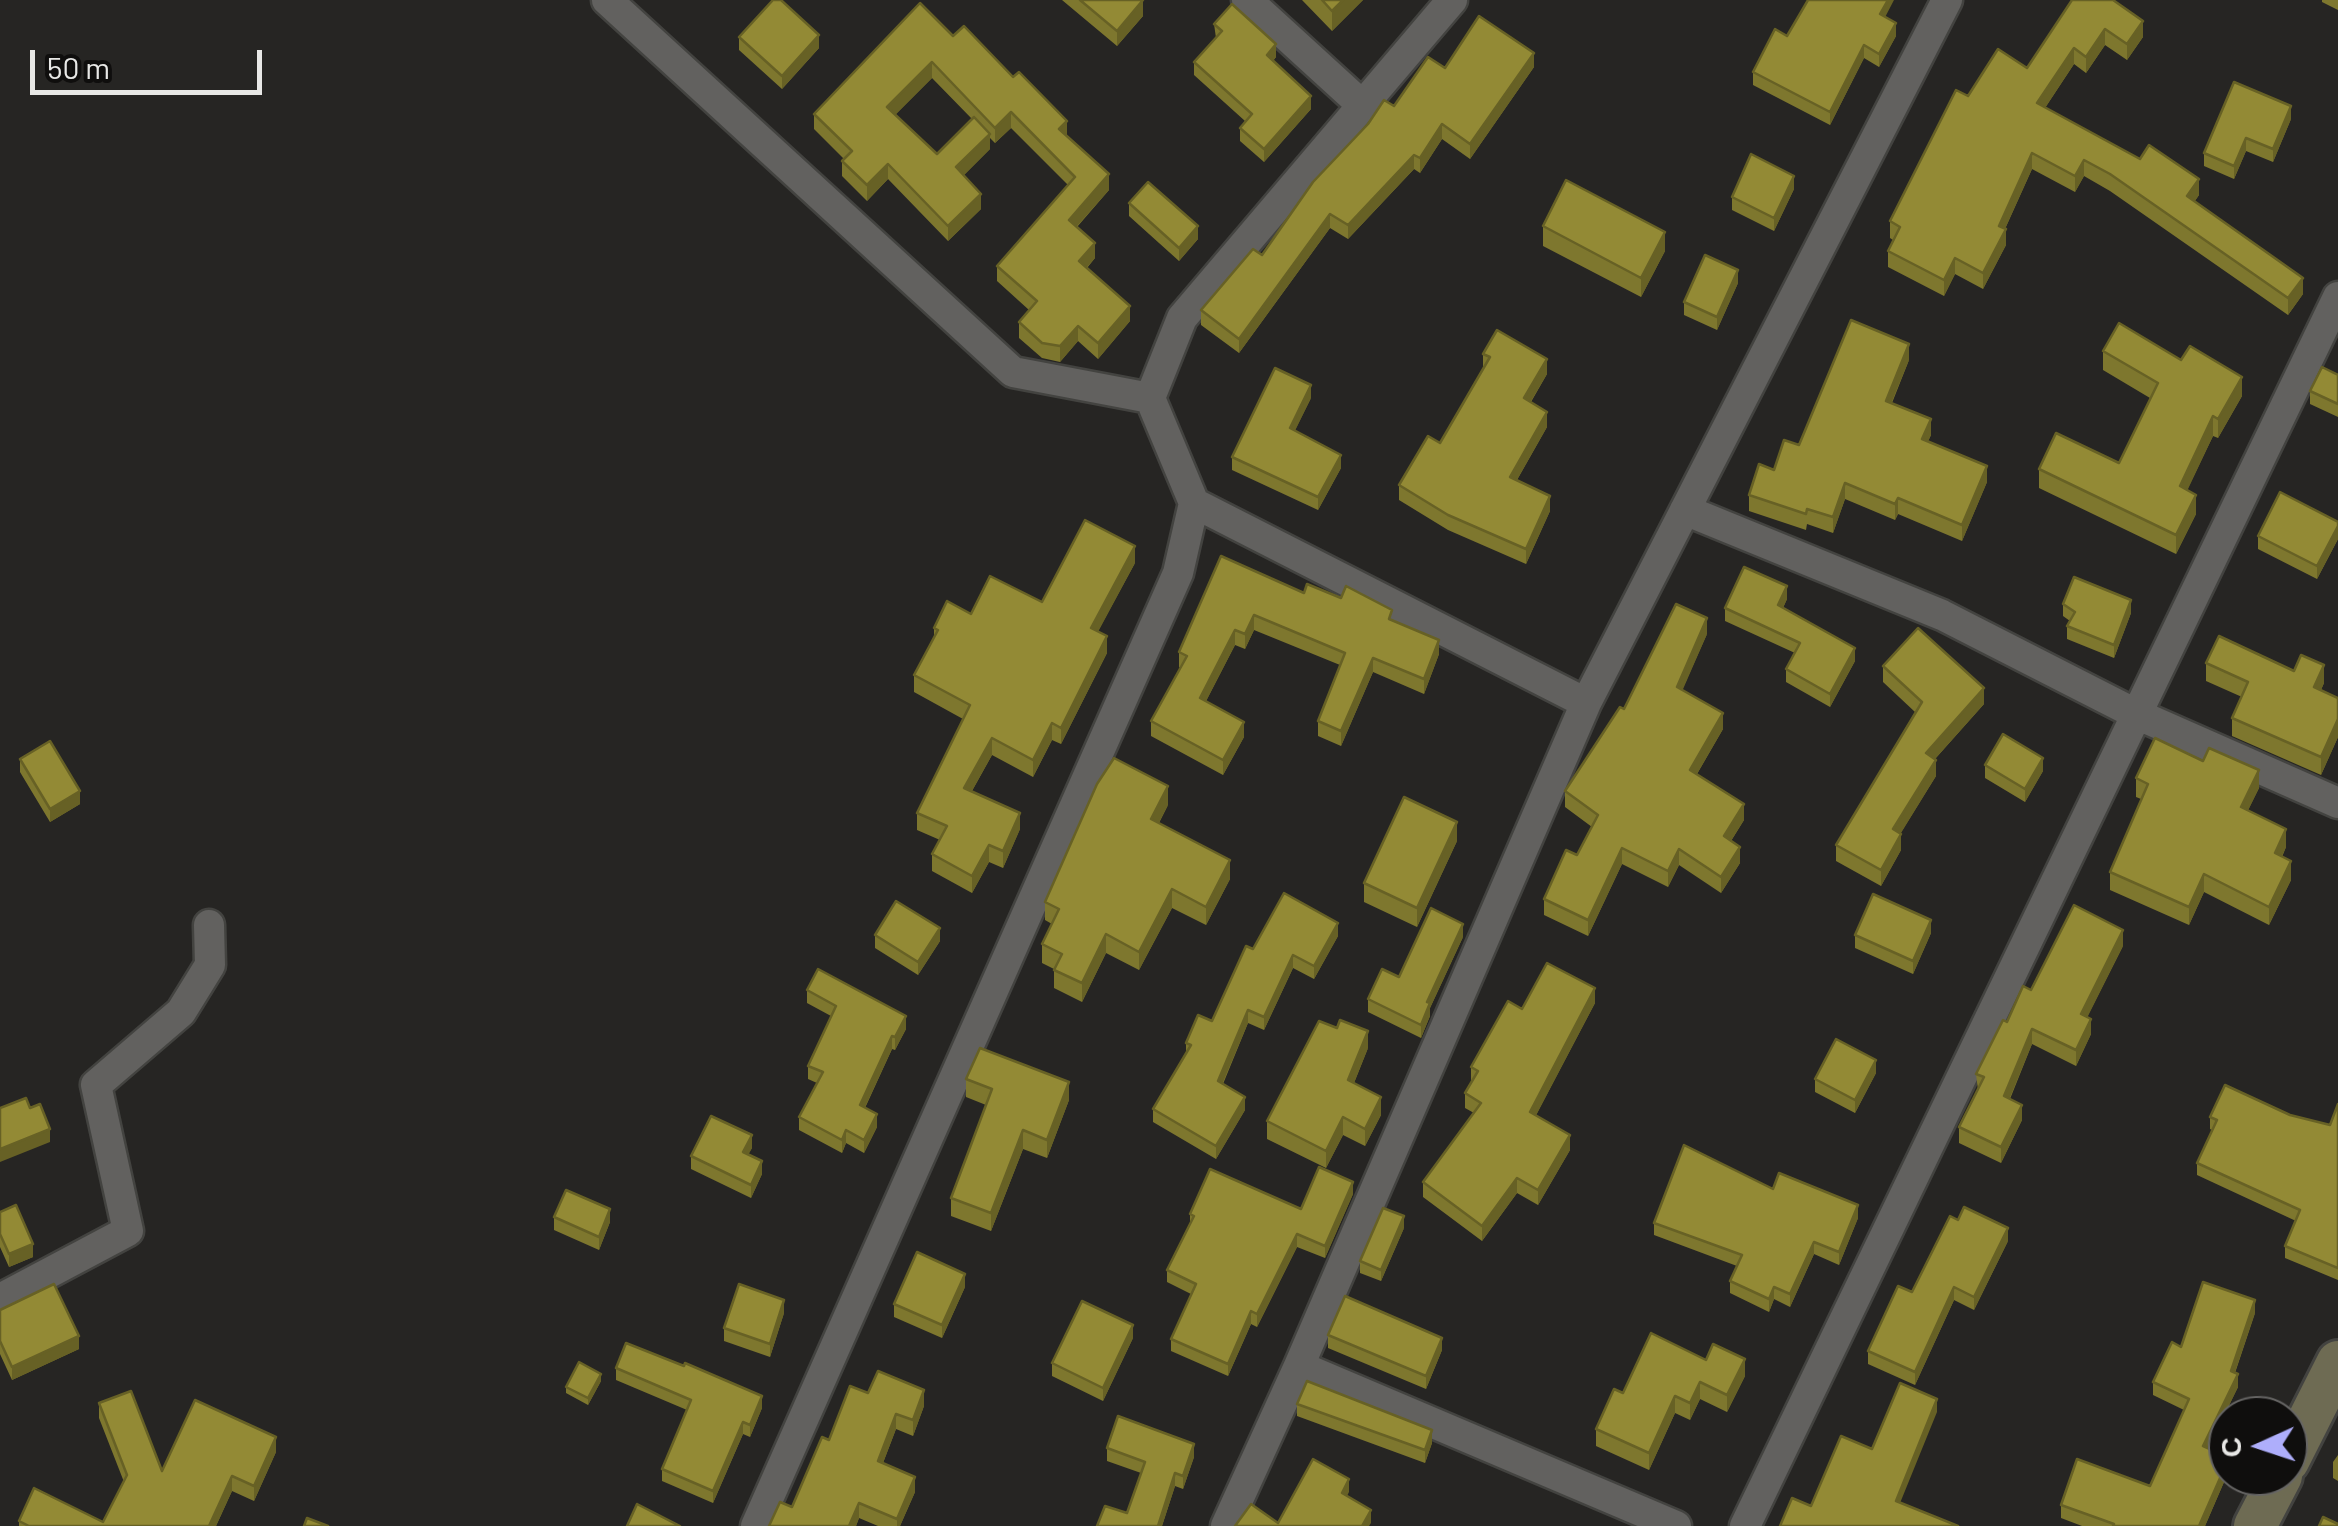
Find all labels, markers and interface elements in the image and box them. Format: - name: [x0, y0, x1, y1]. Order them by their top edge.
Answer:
- scale bar: [35, 30, 268, 92]
- text: 50 m: [47, 49, 110, 85]
- north arrow: [2208, 1396, 2308, 1496]
- text: С: [2213, 1436, 2248, 1458]

